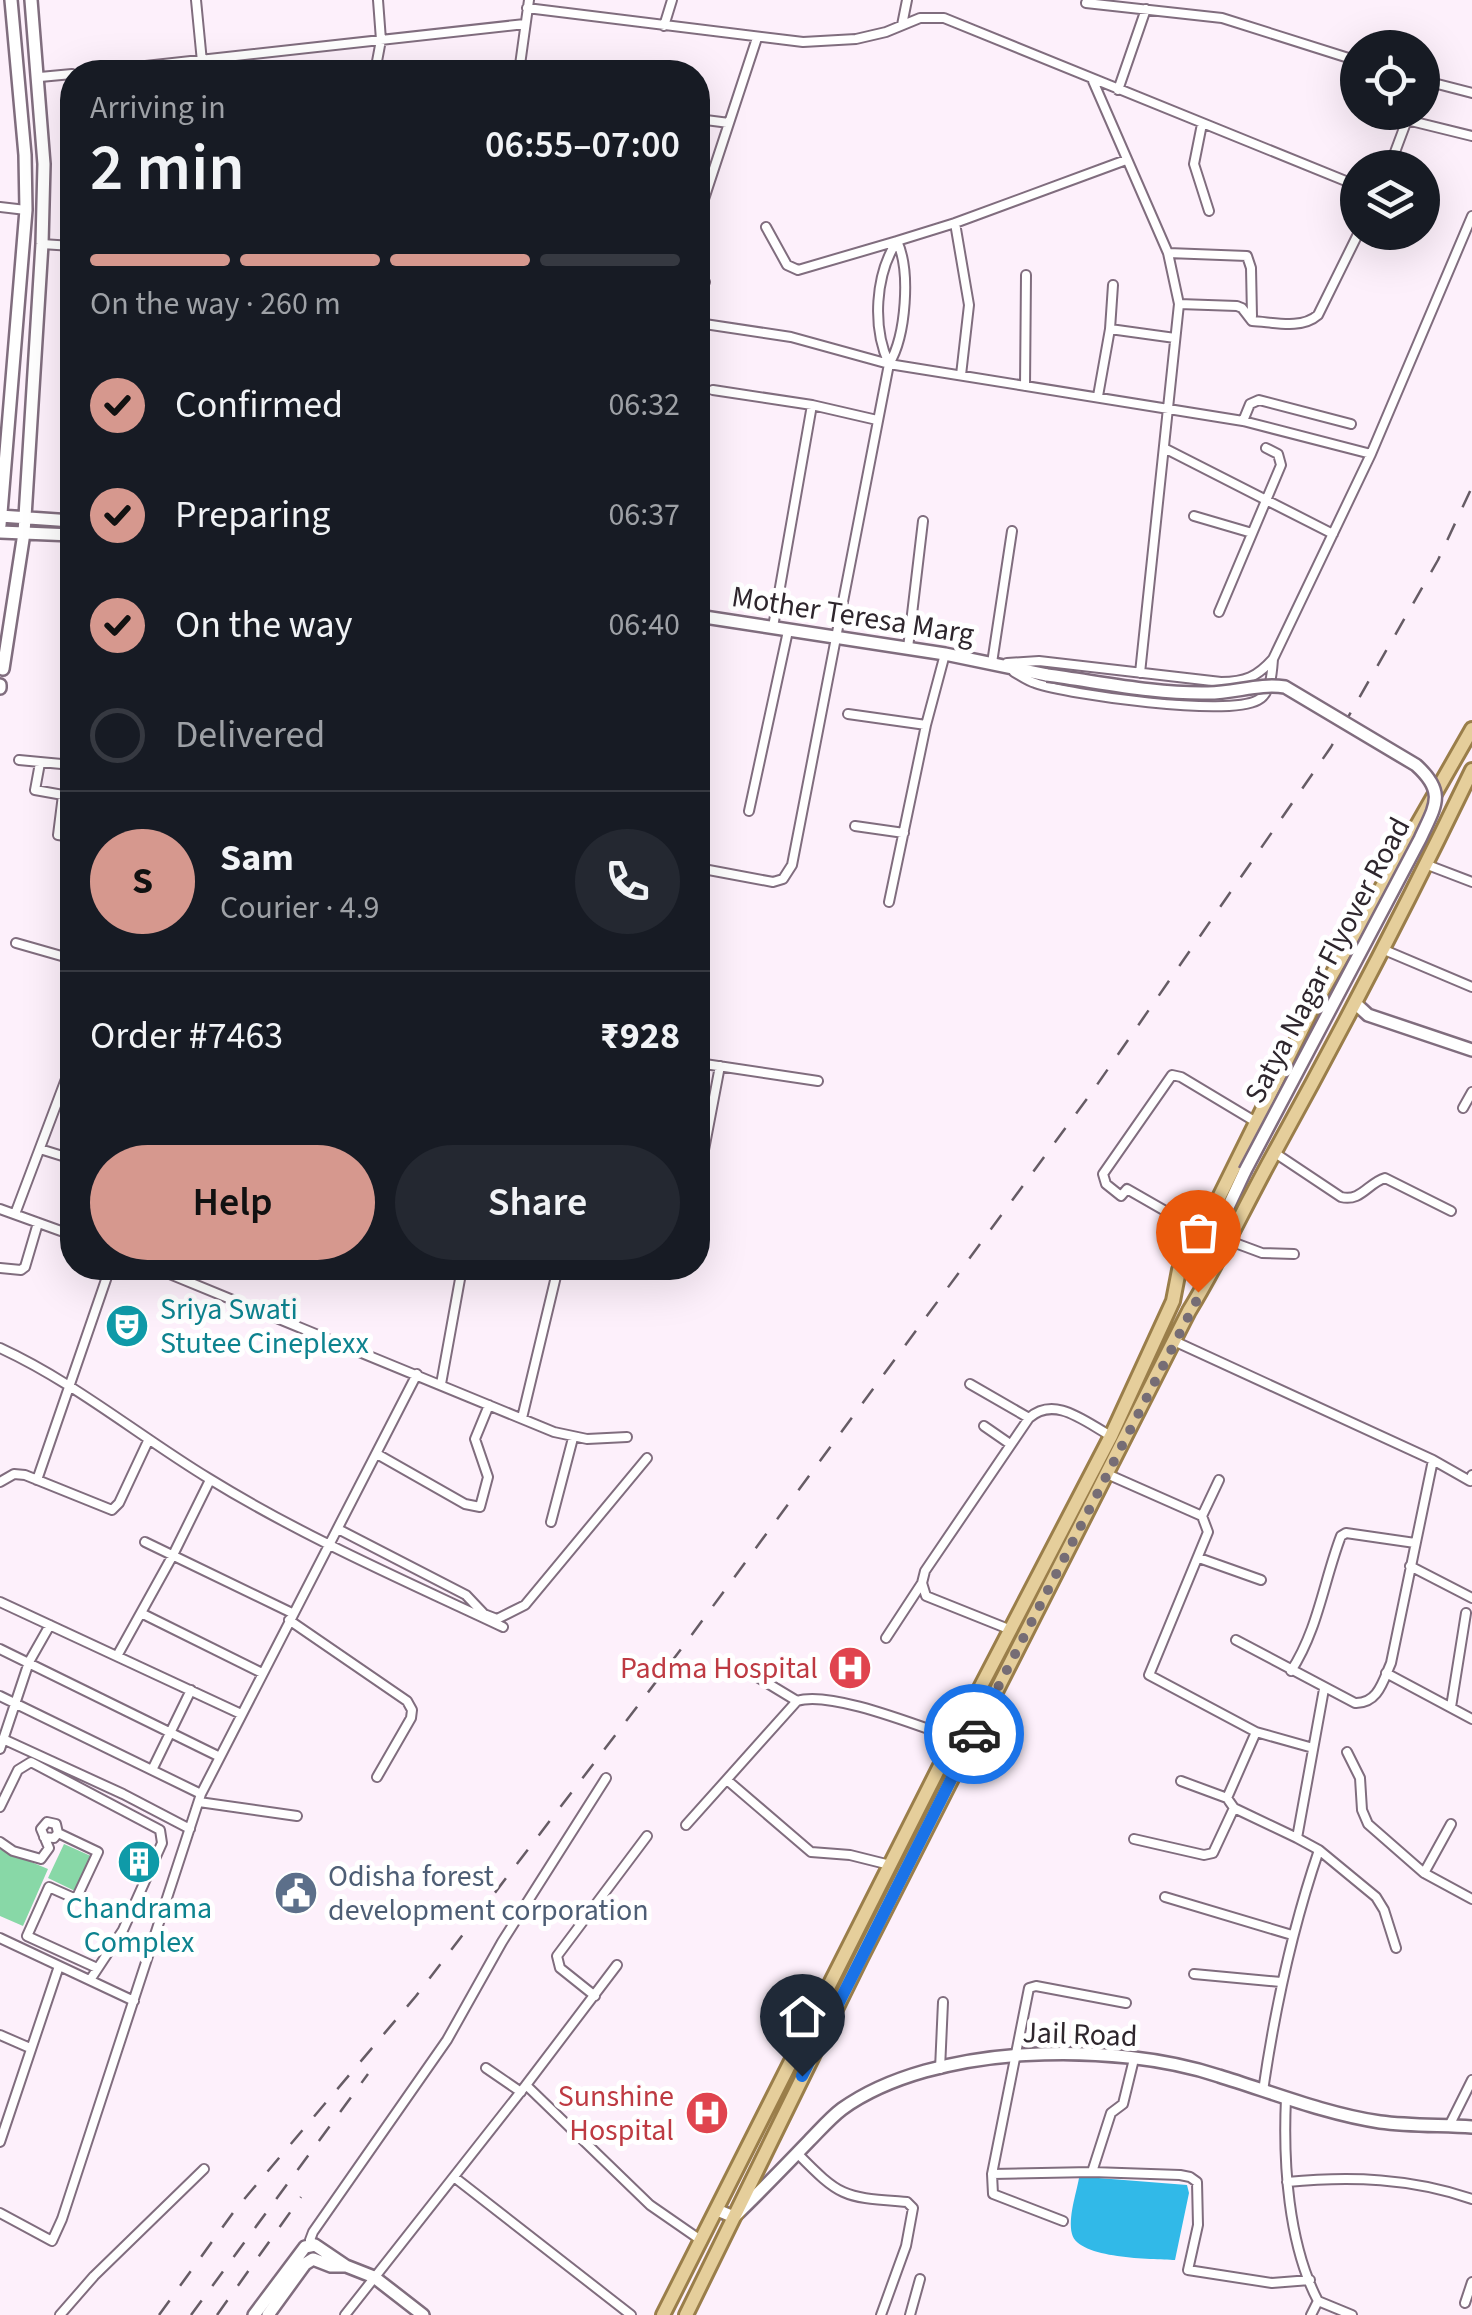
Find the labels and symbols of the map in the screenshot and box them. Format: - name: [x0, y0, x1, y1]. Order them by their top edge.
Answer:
- street label: Mother Teresa Marg: [729, 575, 977, 656]
- street label: Satya Nagar Flyover Road: [1234, 810, 1421, 1111]
- pin: [1156, 1190, 1241, 1293]
- place label: Sriya Swati Stutee Cineplexx: [160, 1288, 369, 1365]
- theatre icon: Sriya Swati Stutee Cineplexx: [104, 1303, 150, 1349]
- hospital icon: Padma Hospital: [827, 1645, 873, 1691]
- place label: Padma Hospital: [620, 1647, 818, 1690]
- courier: [924, 1684, 1024, 1784]
- building icon: Chandrama Complex: [116, 1839, 162, 1885]
- place label: Odisha forest development corporation: [328, 1855, 649, 1932]
- public building icon: Odisha forest development corporation: [273, 1870, 319, 1916]
- place label: Chandrama Complex: [66, 1887, 212, 1964]
- pin: [760, 1974, 845, 2077]
- street label: Jail Road: [1022, 2011, 1138, 2058]
- place label: Sunshine Hospital: [558, 2075, 674, 2152]
- hospital icon: Sunshine Hospital: [684, 2090, 730, 2136]

